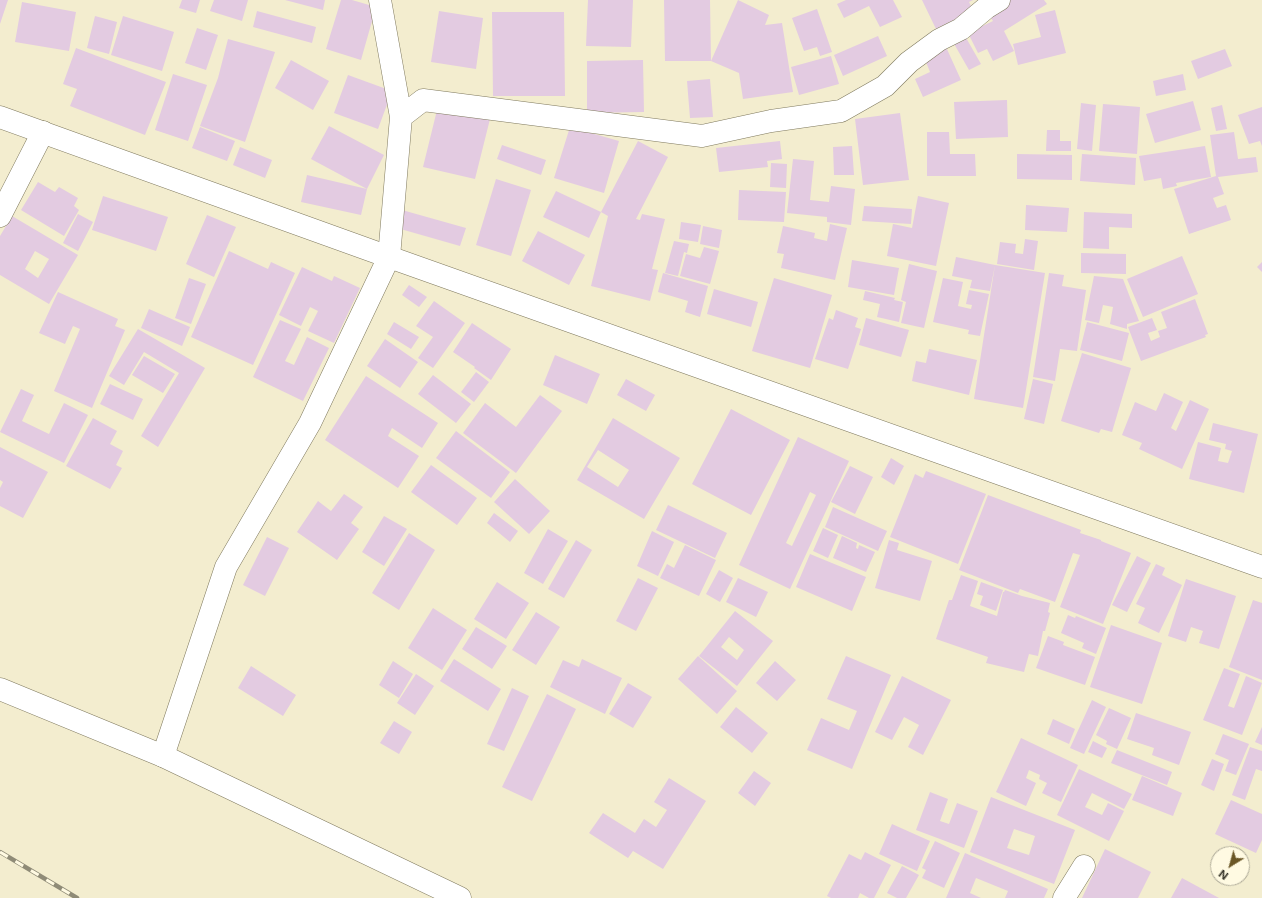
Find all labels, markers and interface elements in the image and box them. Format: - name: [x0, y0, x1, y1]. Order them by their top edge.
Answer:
- north arrow: [1210, 846, 1250, 886]
- text: N: [1216, 867, 1231, 883]

